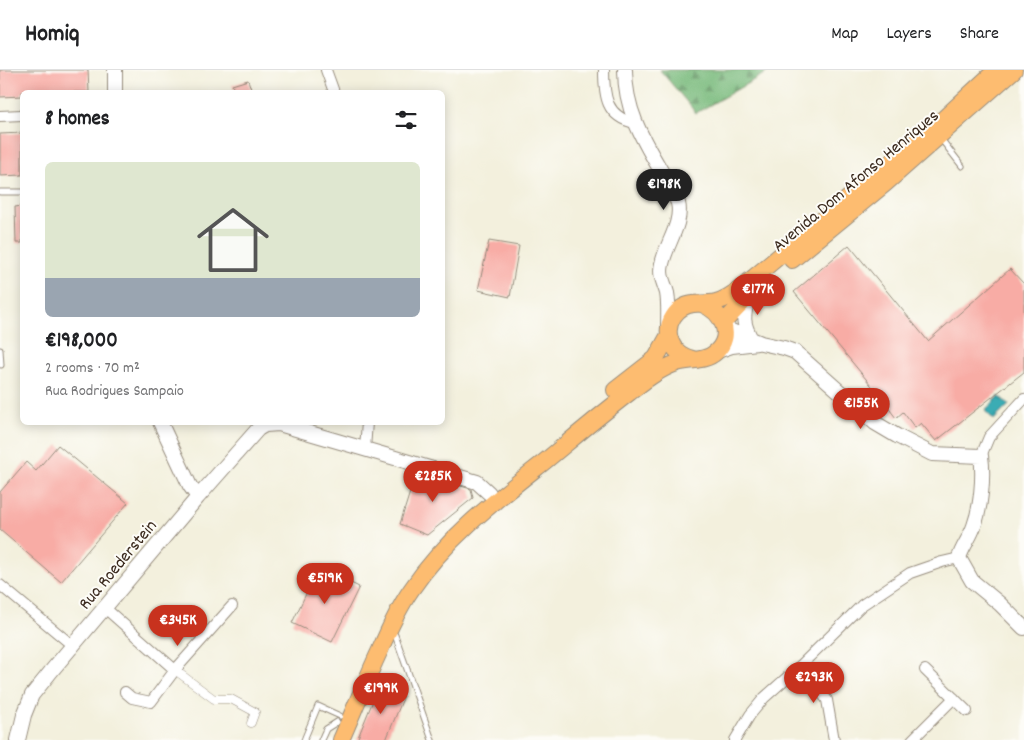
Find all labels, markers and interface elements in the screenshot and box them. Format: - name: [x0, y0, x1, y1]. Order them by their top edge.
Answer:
- text: Homiq: [25, 18, 80, 52]
- text: Map: [831, 22, 858, 47]
- text: Layers: [886, 22, 932, 47]
- text: Share: [960, 22, 999, 47]
- text: 8 homes: [45, 105, 110, 135]
- street label: Avenida Dom Afonso Henriques: [768, 105, 945, 259]
- icon: filters: [392, 106, 420, 134]
- pin: €198K: [629, 168, 699, 211]
- text: €198K: [647, 173, 681, 196]
- icon: home: [188, 195, 278, 285]
- pin: €177K: [723, 274, 793, 316]
- text: €177K: [742, 278, 774, 301]
- text: €198,000: [45, 327, 118, 357]
- text: 2 rooms · 70 m²: [45, 357, 140, 380]
- text: Rua Rodrigues Sampaio: [45, 380, 184, 403]
- pin: €155K: [826, 388, 896, 430]
- text: €155K: [844, 392, 878, 415]
- pin: €285K: [398, 460, 468, 503]
- text: €285K: [414, 465, 452, 488]
- street label: Rua Roederstein: [74, 515, 164, 616]
- pin: €519K: [290, 562, 360, 605]
- text: €519K: [308, 567, 342, 590]
- pin: €345K: [143, 604, 213, 647]
- text: €345K: [159, 609, 197, 632]
- pin: €293K: [779, 662, 849, 704]
- text: €293K: [795, 666, 833, 689]
- pin: €199K: [346, 672, 416, 715]
- text: €199K: [364, 677, 398, 700]

